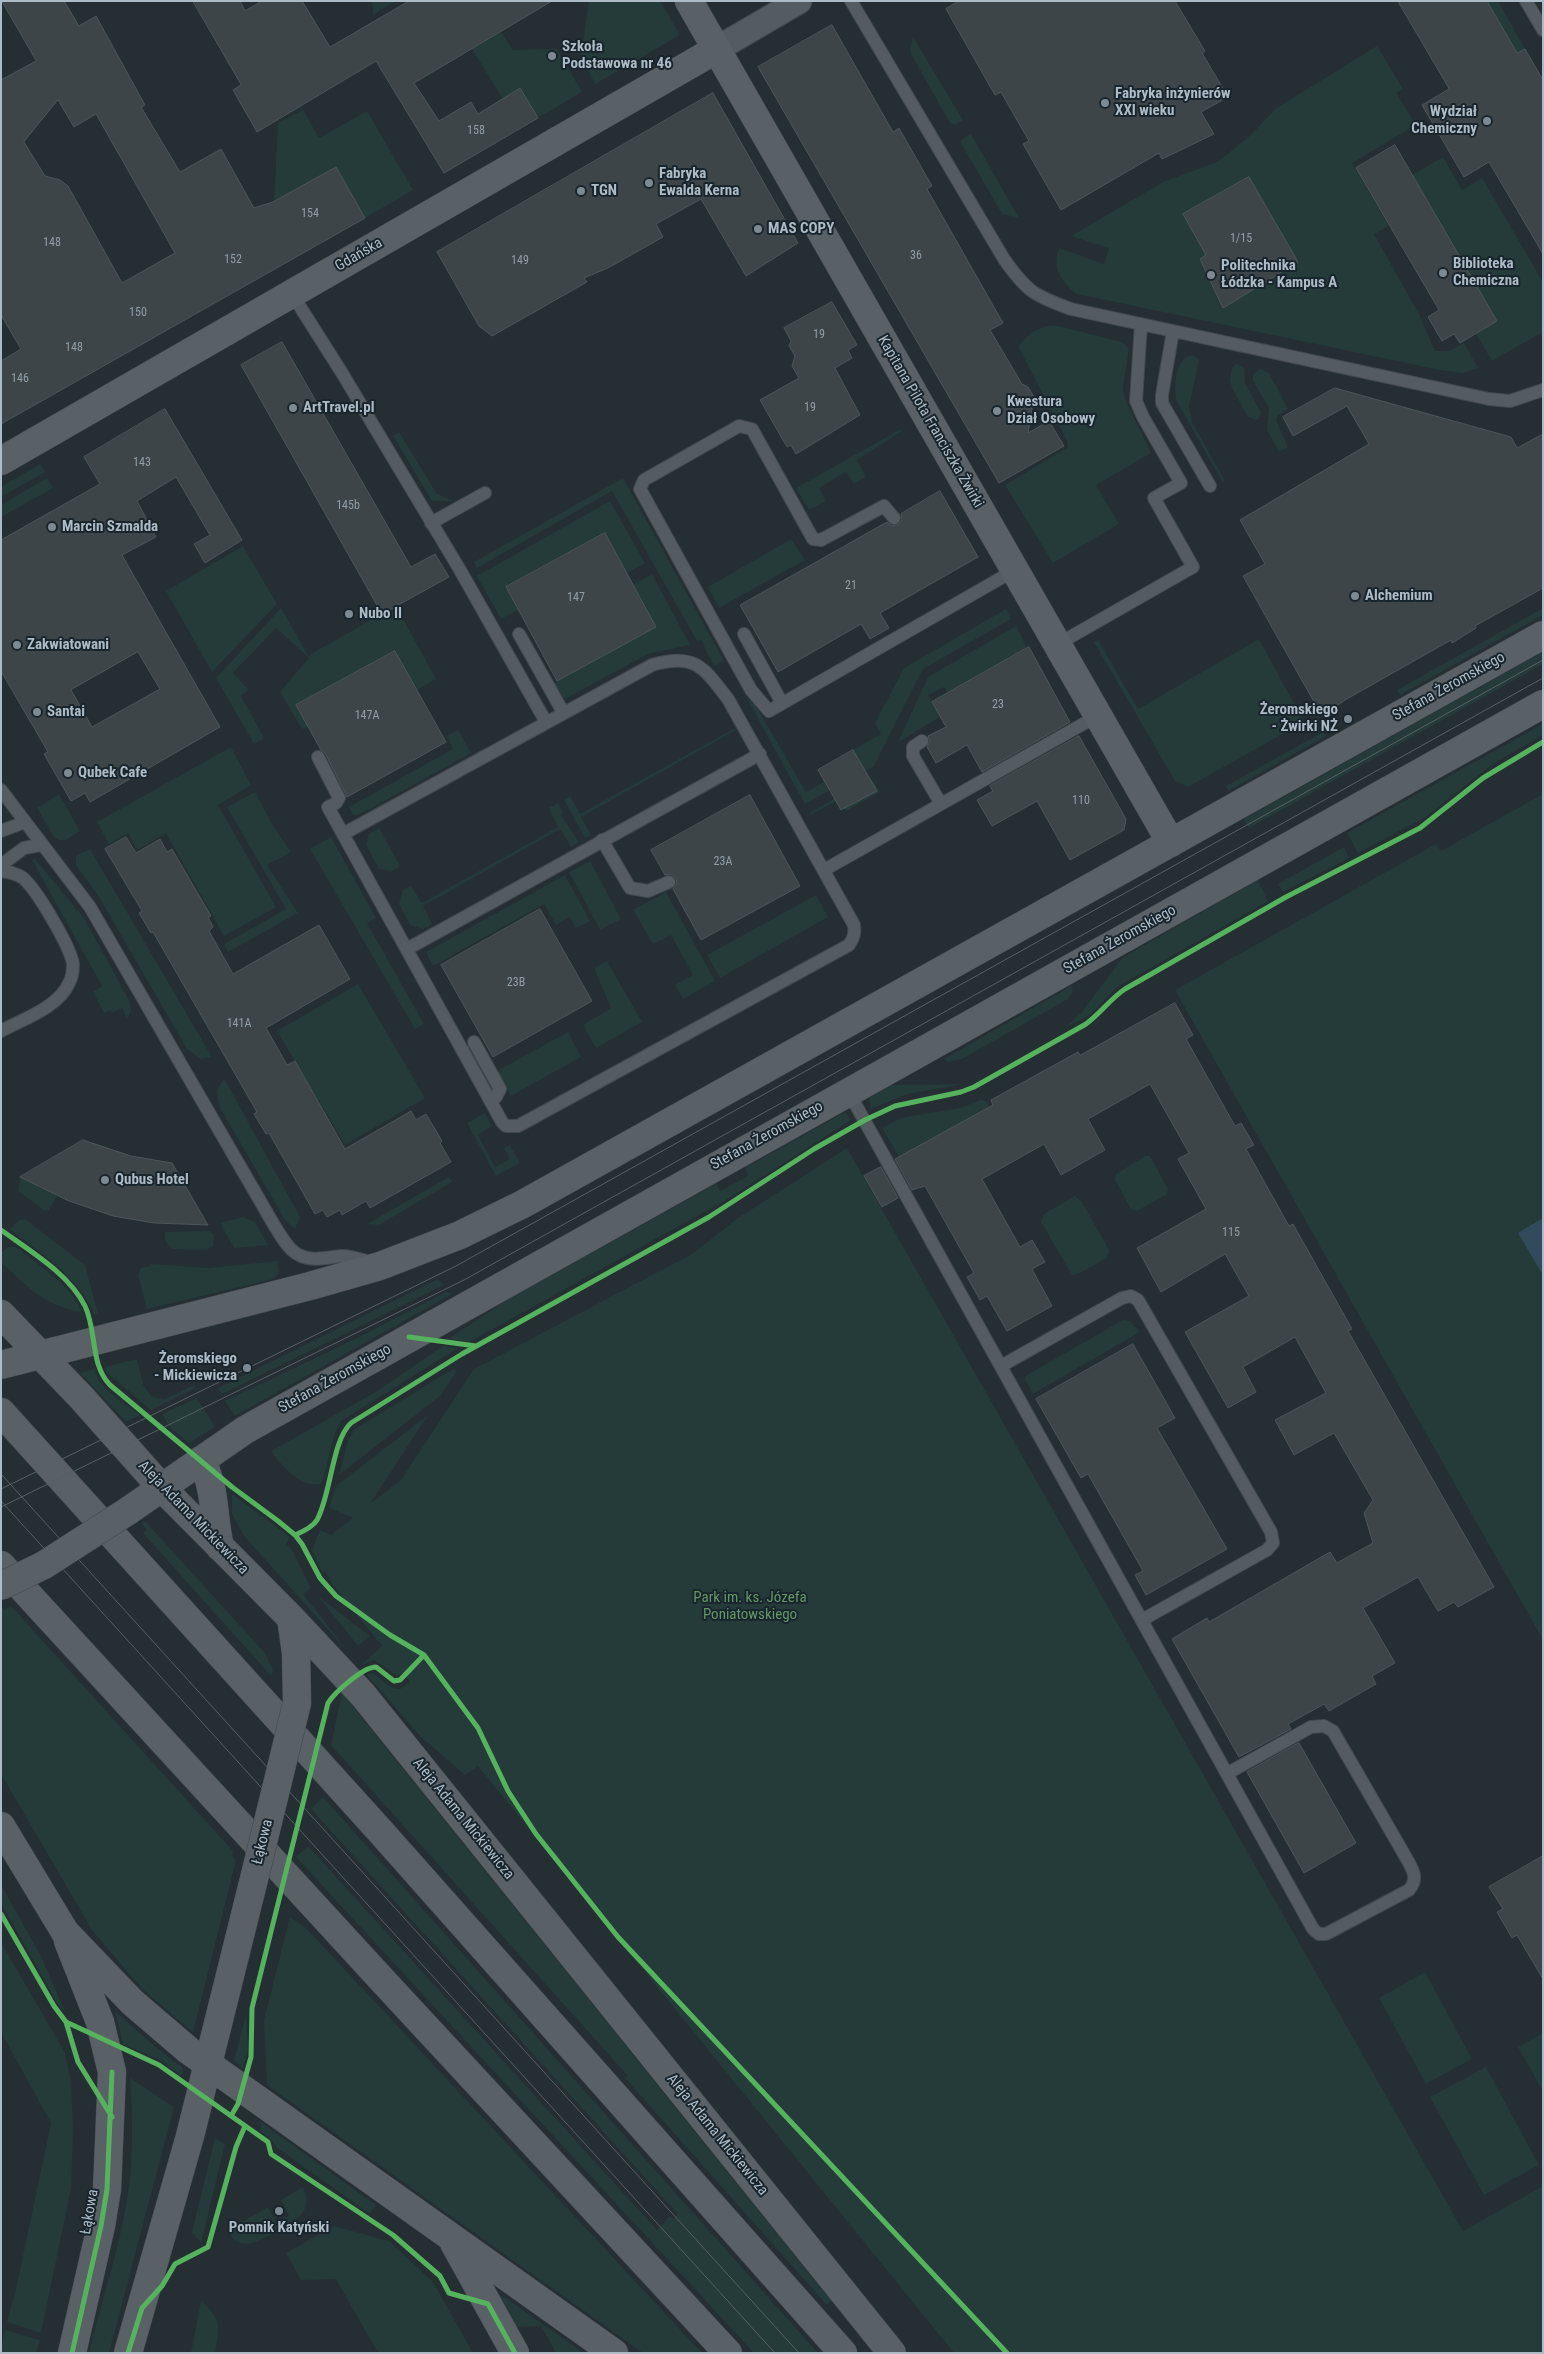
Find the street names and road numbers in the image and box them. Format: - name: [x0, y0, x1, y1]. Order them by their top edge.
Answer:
- street label: Gdańska: [332, 234, 386, 276]
- street label: Kapitana Pilota Franciszka Żwirki: [873, 333, 987, 511]
- street label: Stefana Żeromskiego: [1390, 649, 1508, 725]
- street label: Stefana Żeromskiego: [1061, 902, 1179, 978]
- street label: Stefana Żeromskiego: [708, 1098, 826, 1174]
- street label: Stefana Żeromskiego: [276, 1341, 394, 1417]
- street label: Aleja Adama Mickiewicza: [134, 1457, 252, 1579]
- street label: Aleja Adama Mickiewicza: [408, 1755, 518, 1883]
- street label: Łąkowa: [249, 1818, 277, 1866]
- street label: Aleja Adama Mickiewicza: [662, 2071, 772, 2199]
- street label: Łąkowa: [77, 2188, 103, 2236]

